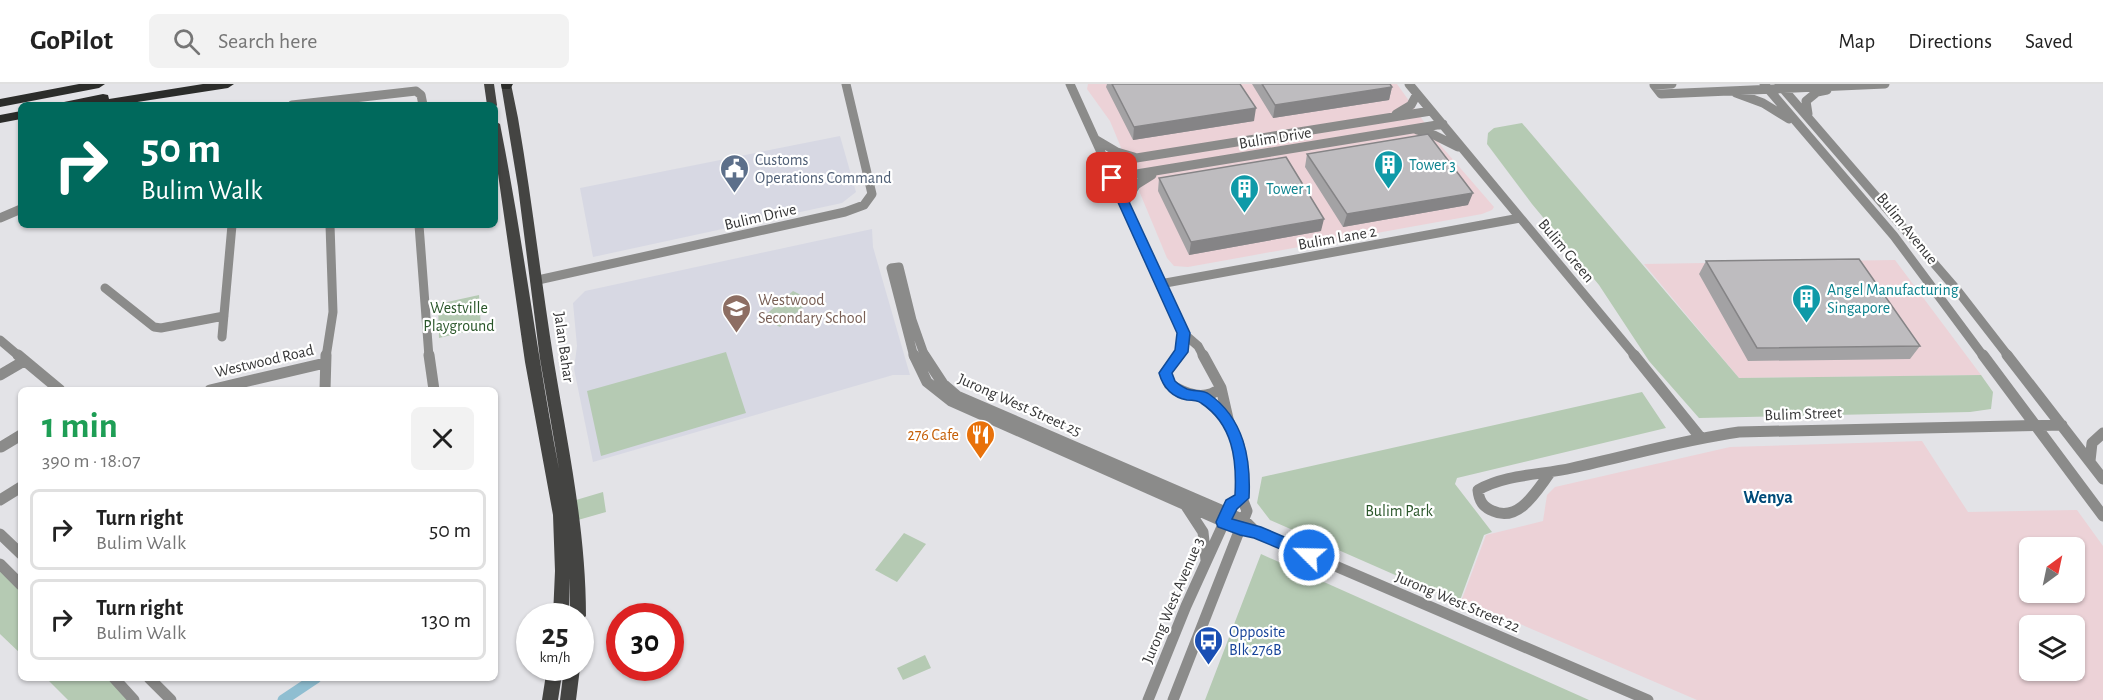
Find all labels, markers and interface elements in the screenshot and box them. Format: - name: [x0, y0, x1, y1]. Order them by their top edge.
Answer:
- search box: [149, 14, 569, 68]
- icon: search: [170, 25, 203, 58]
- text: GoPilot: [30, 27, 113, 55]
- text: Search here: [218, 30, 318, 52]
- text: Map: [1839, 31, 1875, 52]
- text: Directions: [1908, 31, 1992, 52]
- text: Saved: [2025, 31, 2073, 52]
- street label: Bulim Drive: [1238, 124, 1313, 152]
- icon: right: [42, 126, 120, 204]
- text: 50 m: [141, 128, 221, 170]
- building icon: Tower 3: [1372, 148, 1404, 190]
- public building icon: Customs Operations Command: [718, 152, 750, 194]
- place label: Customs Operations Command: [755, 152, 891, 186]
- pin: [1086, 152, 1137, 203]
- place label: Tower 3: [1409, 157, 1456, 173]
- icon: arrive: [1095, 161, 1128, 194]
- building icon: Tower 1: [1229, 172, 1261, 214]
- text: Bulim Walk: [141, 177, 263, 204]
- place label: Tower 1: [1266, 181, 1312, 197]
- street label: Bulim Avenue: [1874, 190, 1941, 267]
- street label: Bulim Drive: [723, 201, 798, 233]
- street label: Bulim Green: [1535, 216, 1597, 285]
- street label: Bulim Lane 2: [1297, 223, 1378, 253]
- building icon: Angel Manufacturing Singapore: [1790, 282, 1822, 324]
- place label: Angel Manufacturing Singapore: [1827, 282, 1959, 316]
- school or university icon: Westwood Secondary School: [721, 292, 753, 334]
- place label: Westwood Secondary School: [758, 292, 866, 327]
- park label: Westville Playground: [423, 300, 495, 335]
- street label: Jalan Bahar: [551, 311, 577, 384]
- street label: Westwood Road: [213, 342, 315, 380]
- street label: Jurong West Street 25: [955, 371, 1084, 439]
- street label: Bulim Street: [1764, 405, 1842, 423]
- button: close: [411, 407, 474, 470]
- text: 1 min: [42, 408, 118, 444]
- restaurant icon: 276 Cafe: [964, 418, 996, 460]
- place label: 276 Cafe: [907, 427, 959, 443]
- text: 390 m · 18:07: [42, 451, 141, 471]
- district label: Wenya: [1743, 489, 1793, 507]
- park label: Bulim Park: [1365, 503, 1434, 519]
- text: Turn right: [96, 507, 183, 529]
- icon: right: [45, 513, 78, 546]
- text: 50 m: [429, 519, 471, 541]
- position arrow: [1277, 523, 1341, 587]
- text: Bulim Walk: [96, 533, 186, 553]
- street label: Jurong West Avenue 3: [1139, 535, 1207, 666]
- north arrow: [2019, 537, 2085, 603]
- map controls: [2019, 537, 2085, 681]
- street label: Jurong West Street 22: [1393, 568, 1522, 635]
- text: Turn right: [96, 597, 183, 619]
- icon: right: [45, 603, 78, 636]
- speed limit sign: 30: [606, 603, 684, 681]
- text: 130 m: [422, 609, 471, 631]
- button: layers: [2019, 615, 2085, 681]
- text: 25: [541, 620, 569, 650]
- text: Bulim Walk: [96, 623, 186, 643]
- bus stop icon: Opposite Blk 276B: [1192, 624, 1224, 666]
- place label: Opposite Blk 276B: [1229, 624, 1285, 658]
- text: km/h: [540, 650, 570, 665]

